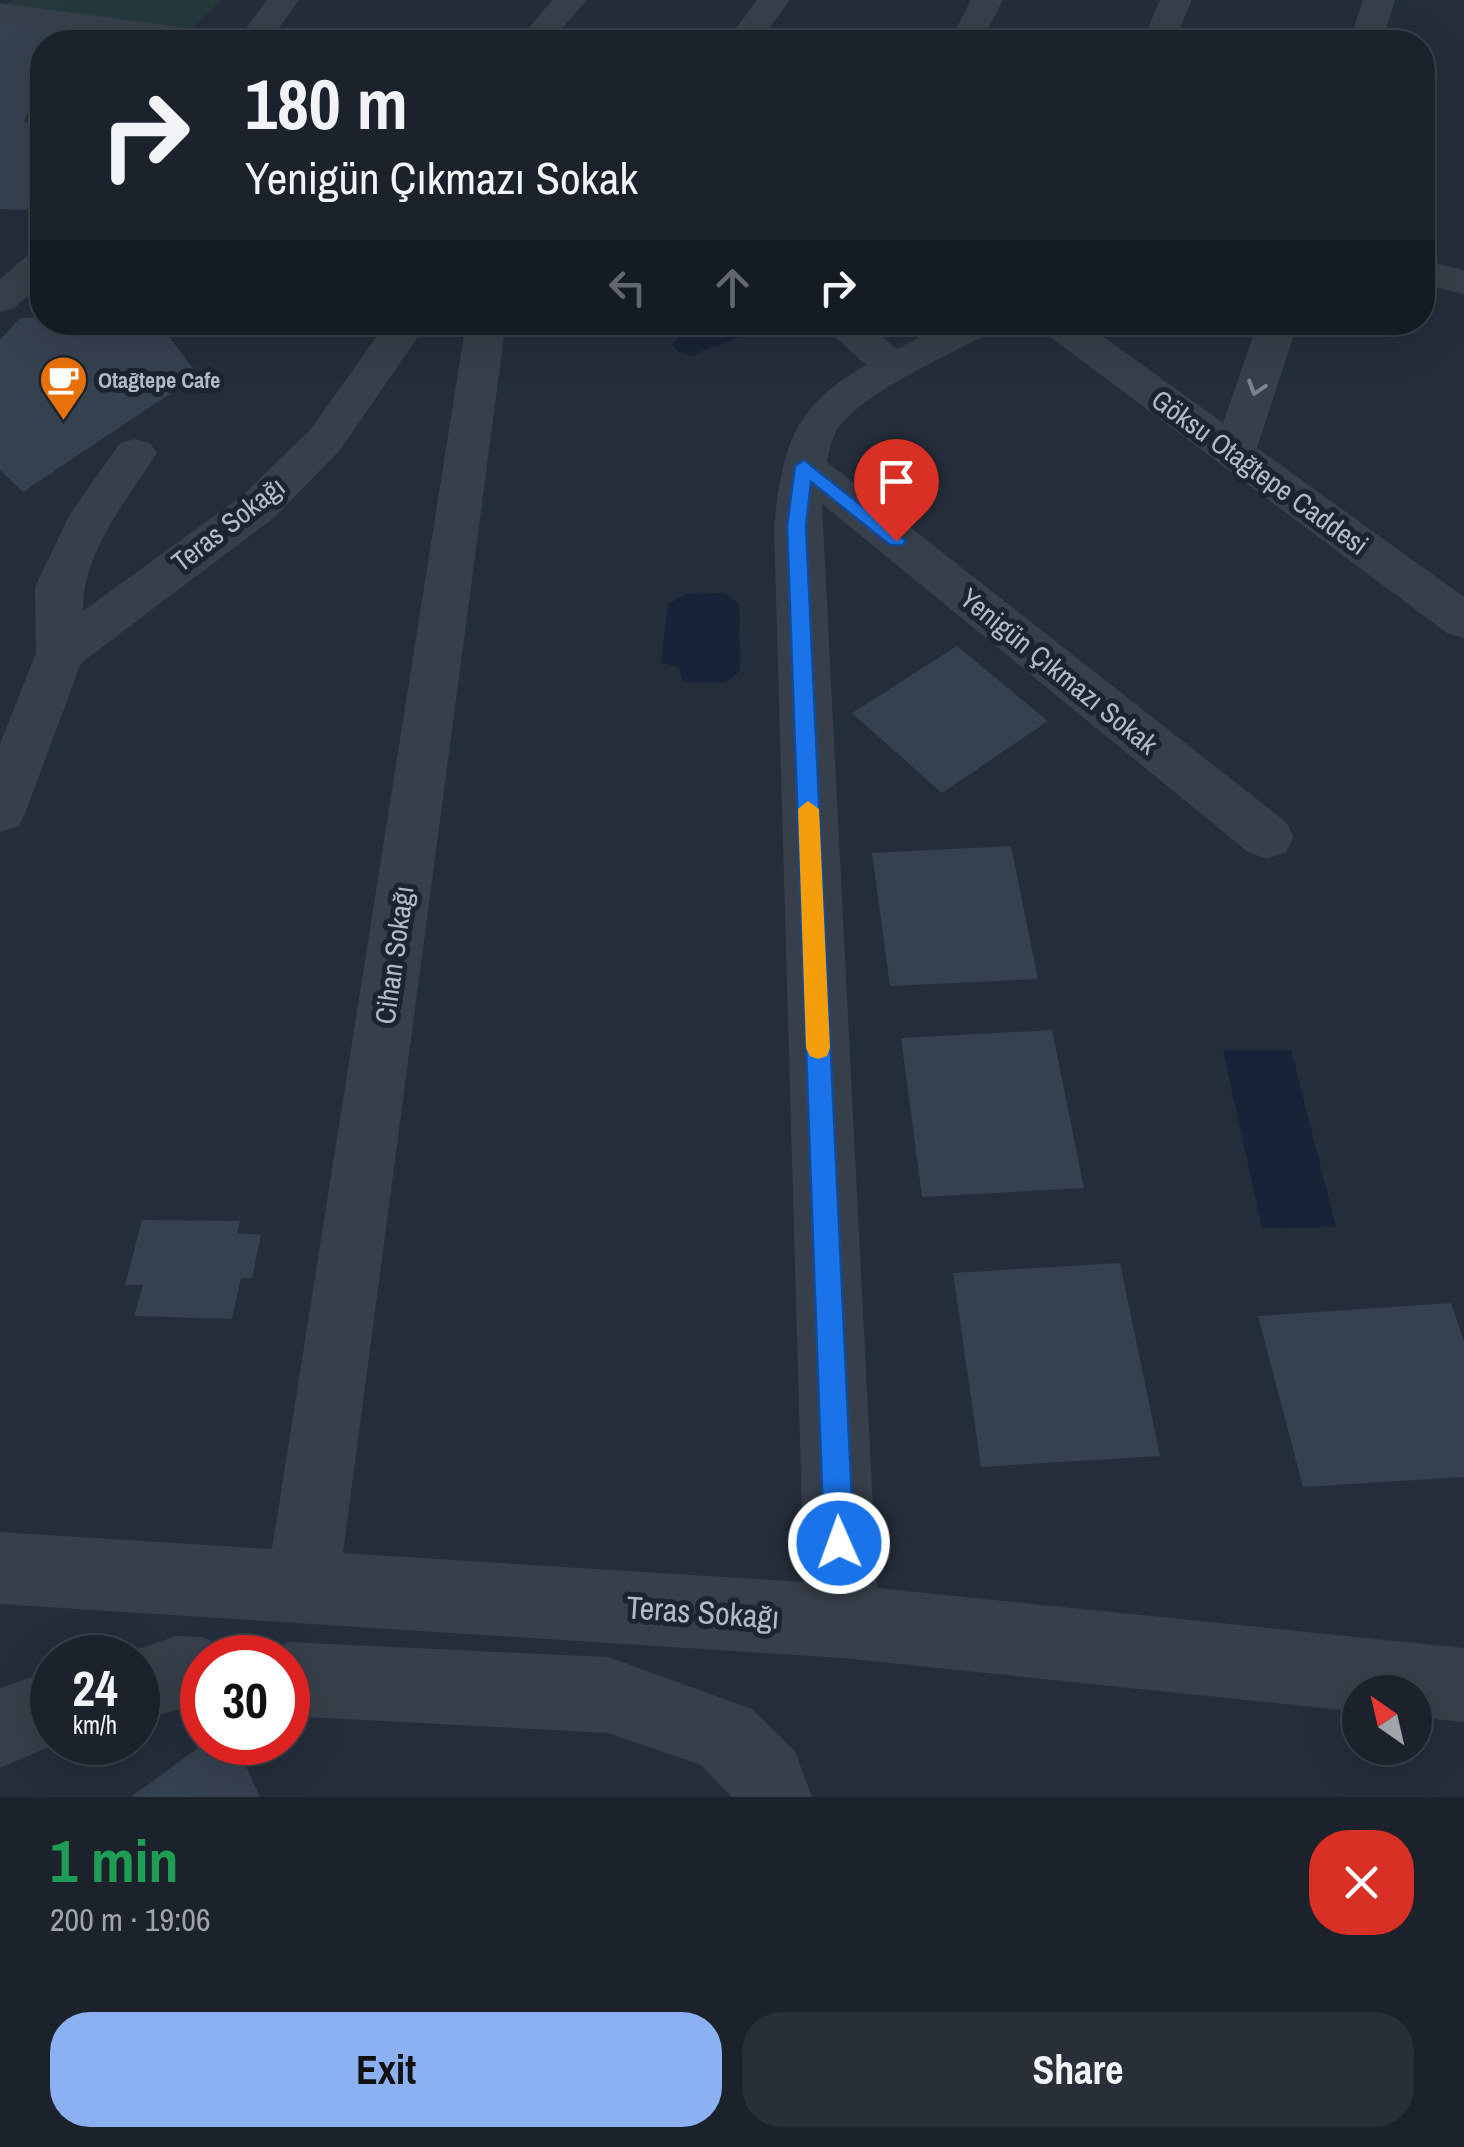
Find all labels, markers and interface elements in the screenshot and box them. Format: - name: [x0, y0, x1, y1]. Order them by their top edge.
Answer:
- text: 180 m: [245, 57, 408, 151]
- icon: right: [80, 70, 210, 200]
- text: Yenigün Çıkmazı Sokak: [245, 147, 638, 208]
- icon: left: [600, 260, 655, 315]
- icon: ahead: [705, 260, 760, 315]
- icon: right: [810, 260, 865, 315]
- cafe icon: Otağtepe Cafe: [37, 354, 89, 422]
- place label: Otağtepe Cafe: [98, 365, 220, 395]
- one-way arrow: [1247, 378, 1268, 396]
- street label: Göksu Otağtepe Caddesi: [1144, 380, 1376, 564]
- pin: [854, 439, 939, 542]
- icon: arrive: [869, 454, 924, 509]
- street label: Teras Sokağı: [163, 468, 293, 580]
- street label: Yenigün Çıkmazı Sokak: [952, 579, 1166, 763]
- street label: Cihan Sokağı: [366, 883, 422, 1027]
- position arrow: [787, 1491, 891, 1595]
- street label: Teras Sokağı: [625, 1585, 781, 1639]
- speed limit sign: 30: [180, 1635, 310, 1765]
- text: 24: [72, 1654, 118, 1722]
- north arrow: [1342, 1675, 1432, 1765]
- map controls: [1342, 1675, 1432, 1765]
- text: km/h: [73, 1708, 117, 1742]
- text: 1 min: [50, 1820, 179, 1901]
- button: close: [1309, 1830, 1414, 1935]
- text: 200 m · 19:06: [50, 1898, 210, 1941]
- button: Exit: [50, 2012, 722, 2127]
- button: Share: [742, 2012, 1414, 2127]

